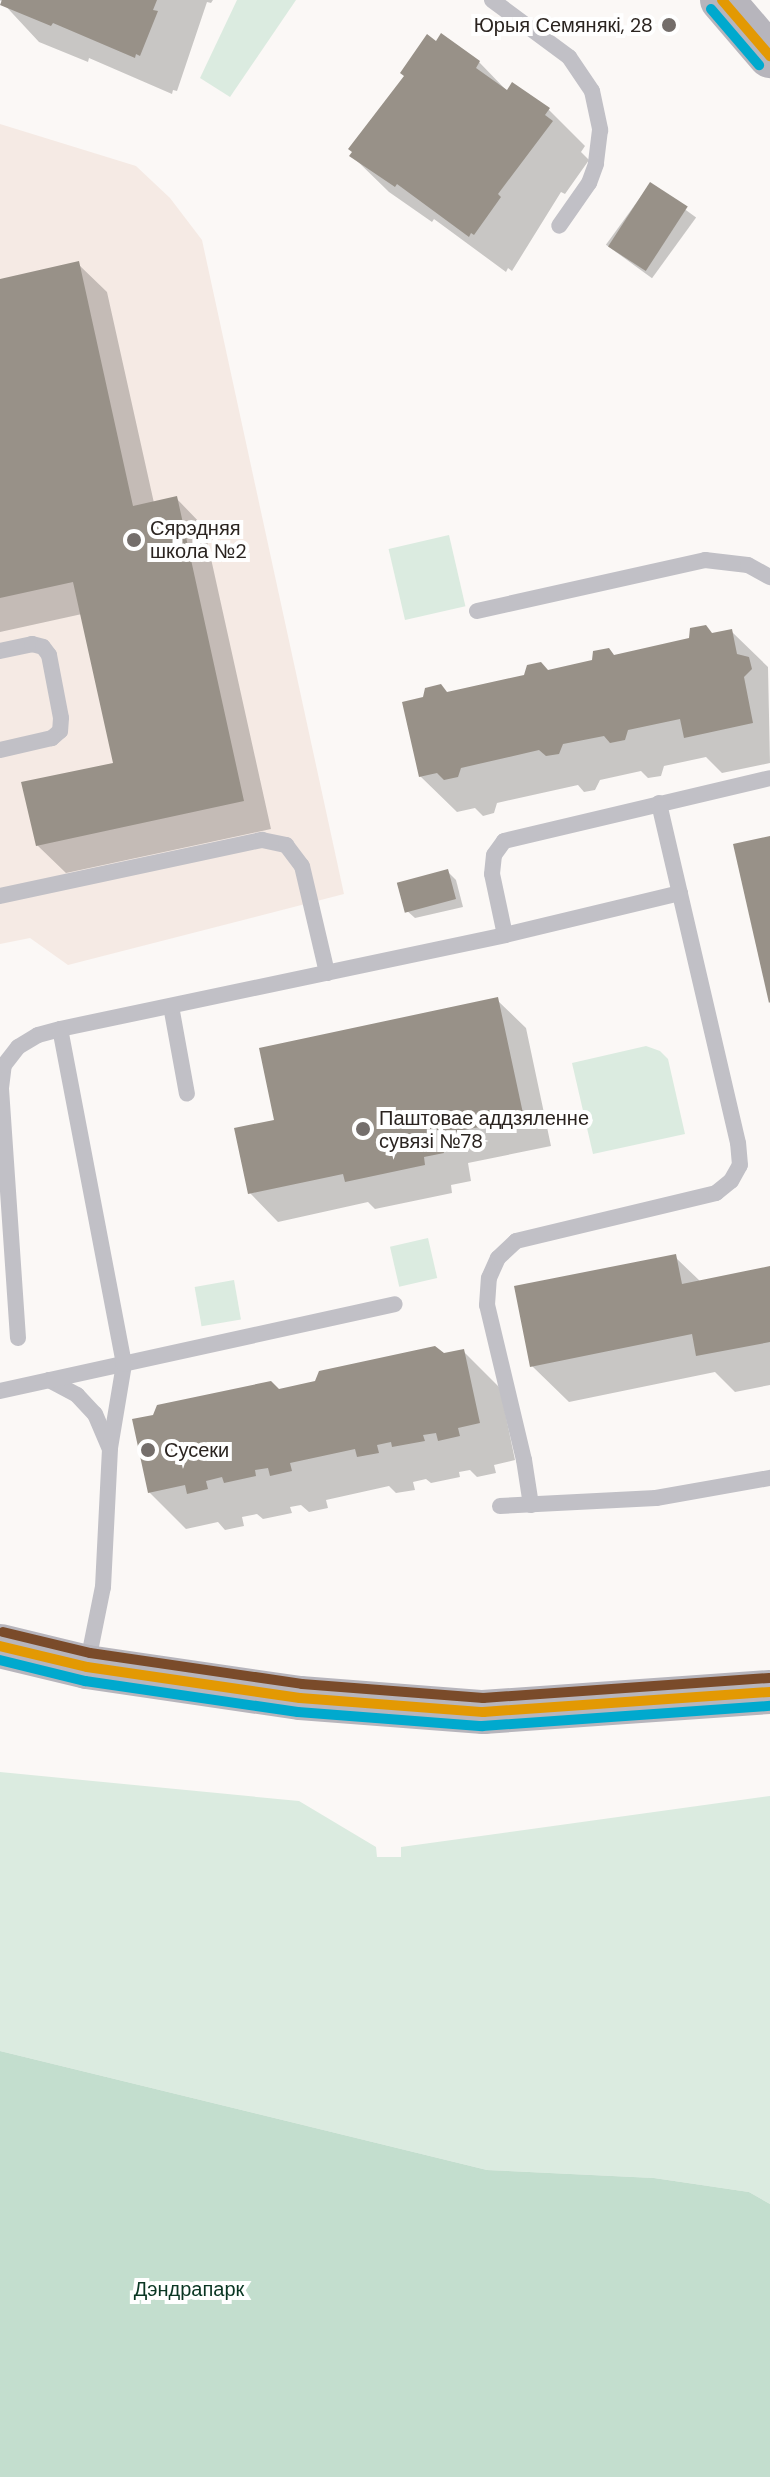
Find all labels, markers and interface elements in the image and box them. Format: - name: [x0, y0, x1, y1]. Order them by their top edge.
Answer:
- place label: Юрыя Семянякі, 28: [474, 13, 653, 37]
- marker: Юрыя Семянякі, 28: [660, 16, 678, 34]
- place label: Сярэдняя школа №2: [150, 516, 247, 563]
- marker: Сярэдняя школа №2: [125, 531, 143, 549]
- place label: Паштовае аддзяленне сувязі №78: [379, 1106, 589, 1153]
- marker: Паштовае аддзяленне сувязі №78: [354, 1120, 372, 1138]
- place label: Сусеки: [164, 1438, 229, 1462]
- marker: Сусеки: [139, 1441, 157, 1459]
- park label: Дэндрапарк: [134, 2277, 244, 2301]

